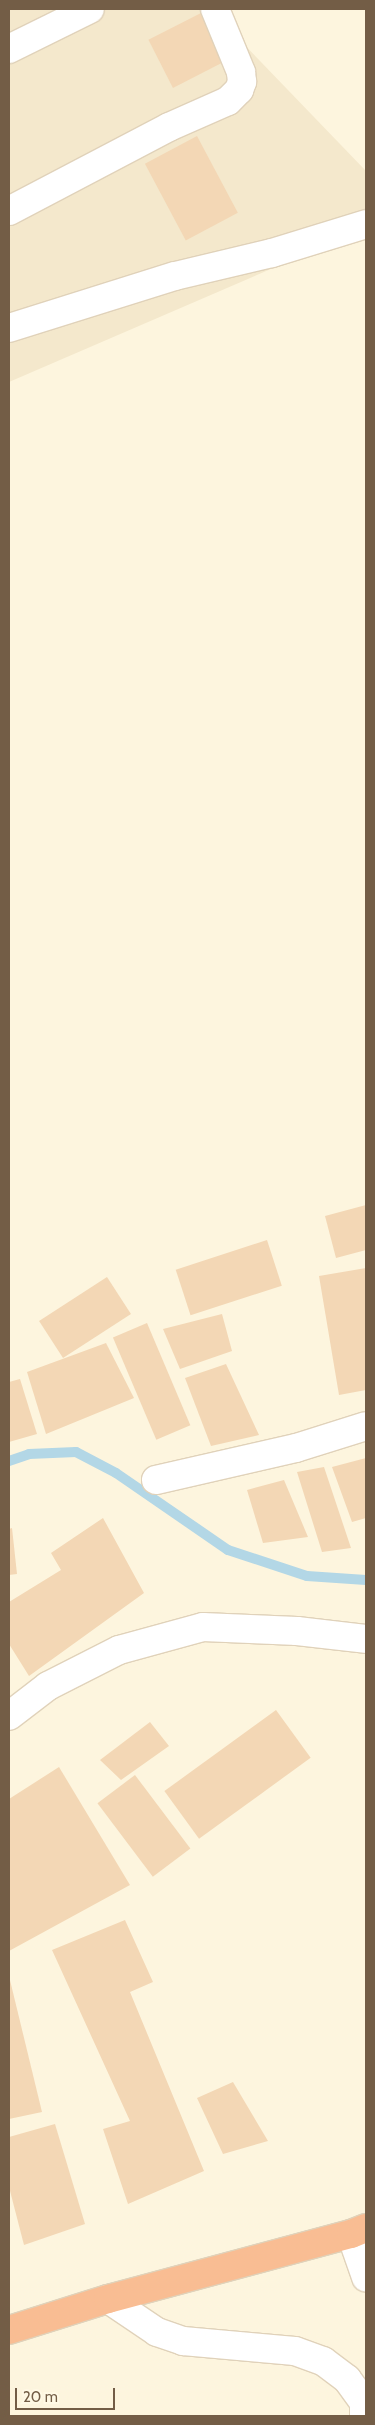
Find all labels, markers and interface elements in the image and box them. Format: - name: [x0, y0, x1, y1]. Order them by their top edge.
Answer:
- scale bar: [18, 2378, 118, 2410]
- text: 20 m: [23, 2388, 58, 2406]

